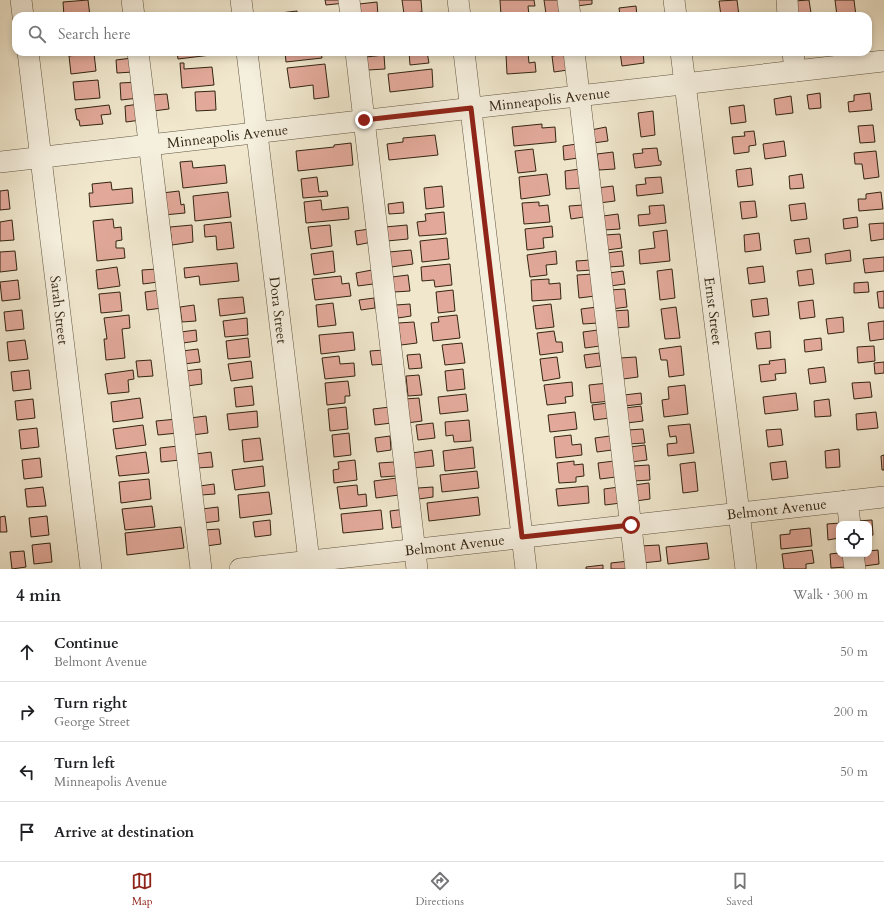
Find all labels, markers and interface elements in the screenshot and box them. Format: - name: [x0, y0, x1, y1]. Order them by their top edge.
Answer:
- search box: [12, 12, 872, 56]
- icon: search: [26, 23, 48, 45]
- text: Search here: [58, 24, 131, 44]
- street label: Minneapolis Avenue: [488, 83, 611, 116]
- route end: [355, 111, 373, 129]
- street label: Minneapolis Avenue: [166, 120, 289, 153]
- street label: Sarah Street: [45, 275, 73, 346]
- street label: Dora Street: [264, 275, 292, 345]
- street label: Ernst Street: [699, 276, 727, 347]
- street label: Belmont Avenue: [726, 494, 828, 525]
- route start: [622, 516, 640, 534]
- map controls: [836, 521, 872, 557]
- button: locate: [836, 521, 872, 557]
- street label: Belmont Avenue: [404, 530, 506, 561]
- text: 4 min: [16, 584, 61, 607]
- text: Walk · 300 m: [793, 586, 868, 604]
- text: Continue: [54, 633, 119, 653]
- icon: ahead: [16, 641, 38, 663]
- text: 50 m: [840, 643, 868, 661]
- text: Belmont Avenue: [54, 653, 147, 671]
- text: Turn right: [54, 693, 127, 713]
- icon: right: [16, 701, 38, 723]
- text: 200 m: [834, 703, 868, 721]
- text: George Street: [54, 713, 130, 731]
- text: Turn left: [54, 753, 115, 773]
- icon: left: [16, 761, 38, 783]
- text: 50 m: [840, 763, 868, 781]
- text: Minneapolis Avenue: [54, 773, 167, 791]
- icon: arrive: [16, 821, 38, 843]
- text: Arrive at destination: [54, 822, 194, 842]
- tab: Map: [131, 870, 153, 909]
- tab: Directions: [415, 870, 464, 909]
- tab: Saved: [726, 870, 753, 909]

